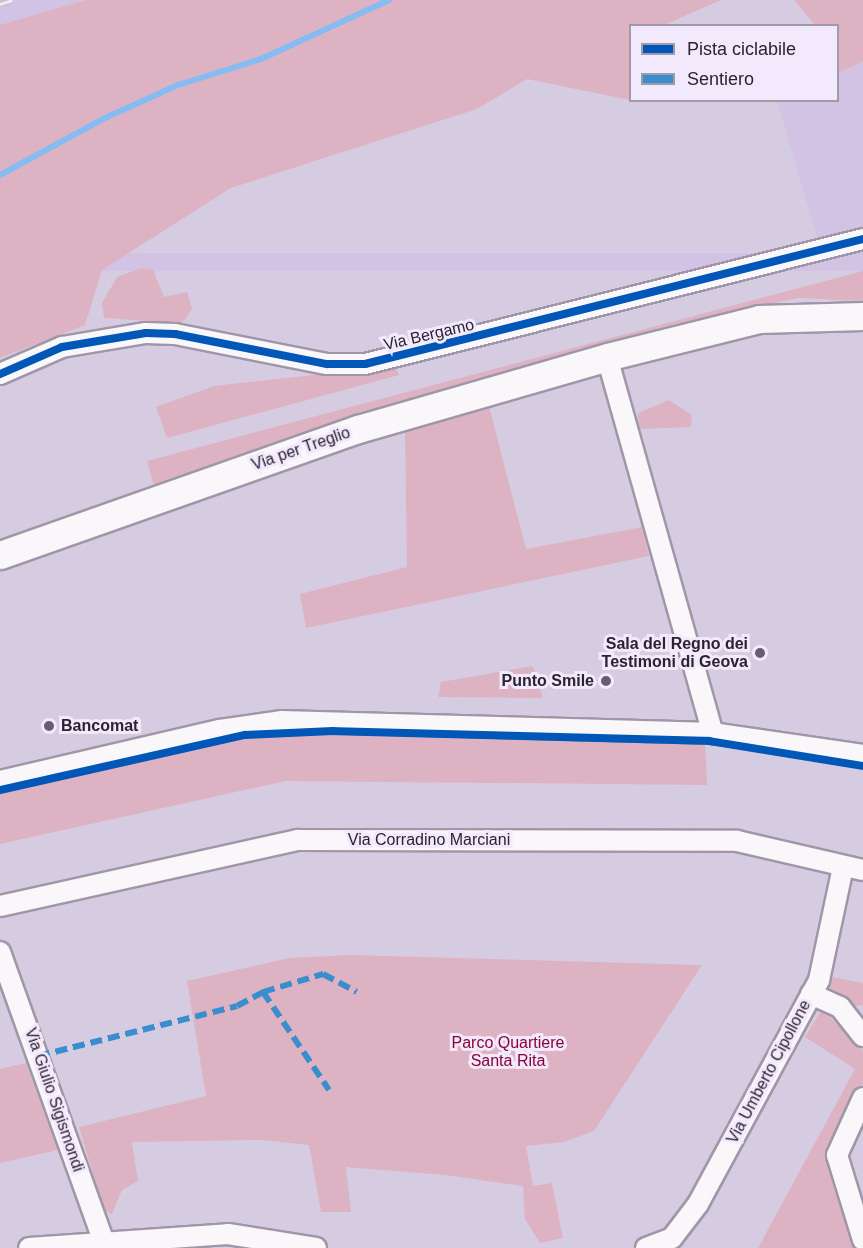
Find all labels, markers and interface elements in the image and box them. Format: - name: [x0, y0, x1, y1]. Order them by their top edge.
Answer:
- legend: [629, 24, 839, 102]
- text: Pista ciclabile: [687, 39, 796, 59]
- text: Sentiero: [687, 69, 754, 89]
- street label: Via Bergamo: [382, 315, 476, 355]
- street label: Via per Treglio: [249, 423, 353, 475]
- place label: Sala del Regno dei Testimoni di Geova: [602, 634, 748, 672]
- marker: Sala del Regno dei Testimoni di Geova: [753, 646, 767, 660]
- place label: Punto Smile: [502, 671, 594, 691]
- marker: Punto Smile: [599, 674, 613, 688]
- place label: Bancomat: [61, 716, 138, 736]
- marker: Bancomat: [42, 719, 56, 733]
- street label: Via Corradino Marciani: [348, 830, 510, 850]
- street label: Via Umberto Cipollone: [723, 997, 815, 1147]
- street label: Via Giulio Sigismondi: [20, 1026, 88, 1174]
- park label: Parco Quartiere Santa Rita: [452, 1033, 564, 1071]

